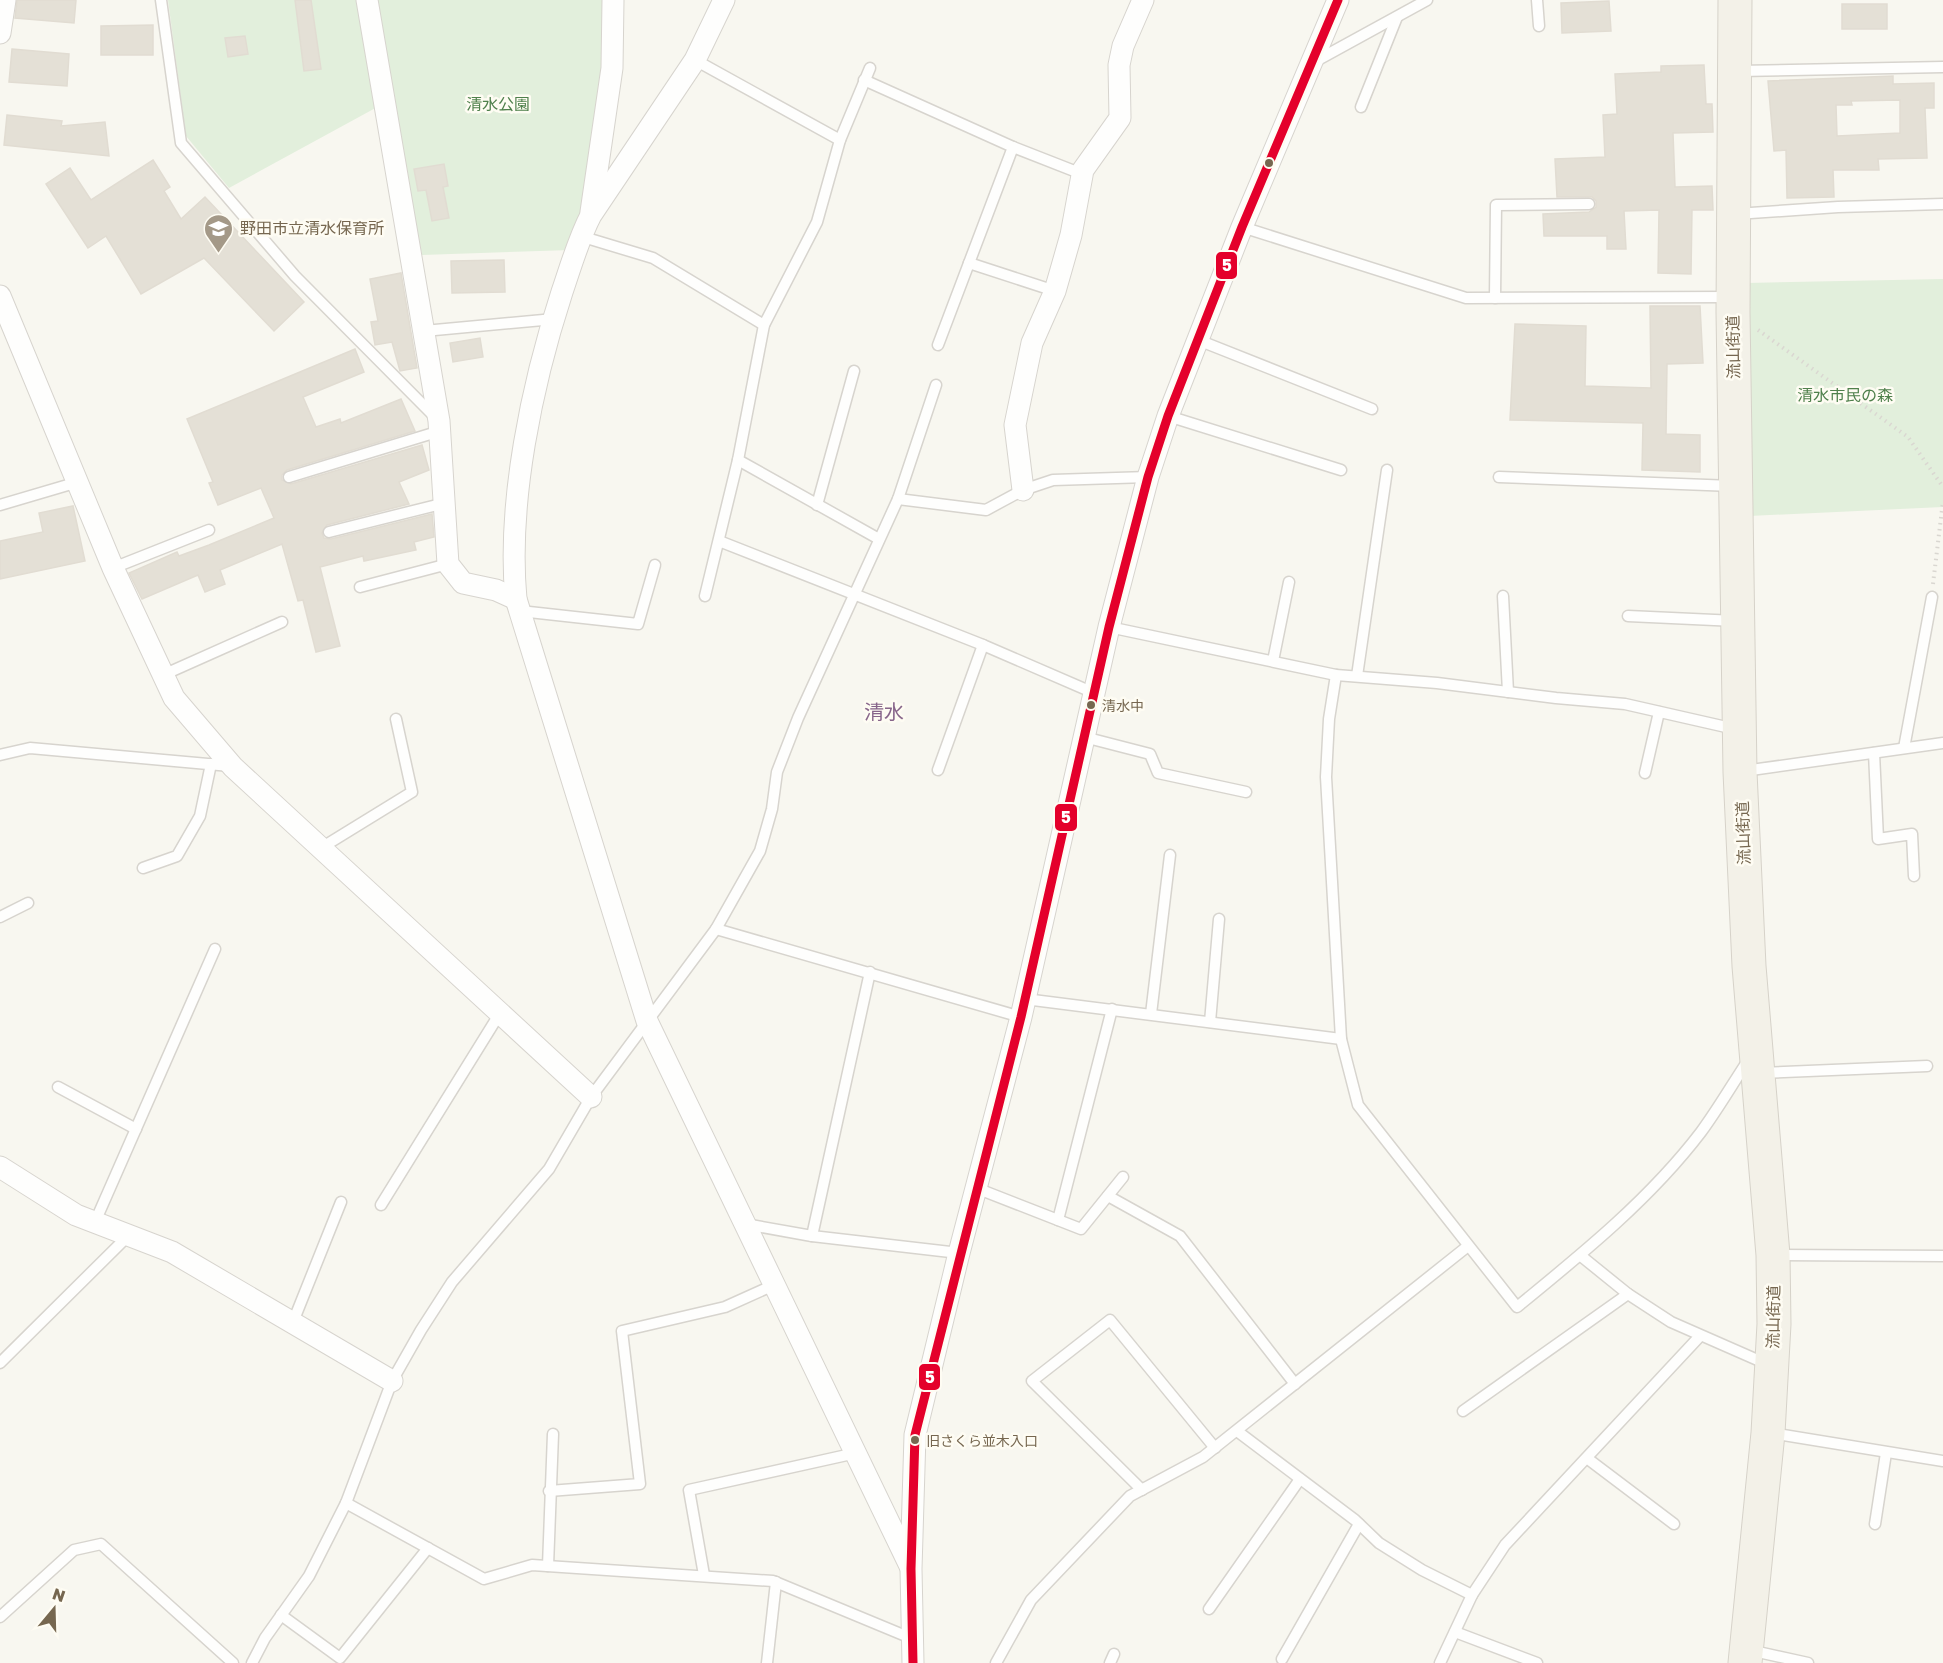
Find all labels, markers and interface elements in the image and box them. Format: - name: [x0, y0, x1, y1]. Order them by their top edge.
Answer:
- park label: 清水公園: [466, 94, 530, 114]
- unlabelled marker: [1263, 157, 1275, 169]
- school or university icon: 野田市立清水保育所: [203, 212, 235, 254]
- place label: 野田市立清水保育所: [240, 218, 384, 238]
- line badge: 5: [1215, 251, 1238, 280]
- text: 5: [1222, 255, 1232, 275]
- street label: 流山街道: [1722, 315, 1744, 379]
- park label: 清水市民の森: [1797, 385, 1893, 405]
- place label: 清水中: [1102, 697, 1144, 714]
- district label: 清水: [864, 699, 904, 723]
- marker: 清水中: [1085, 699, 1097, 711]
- street label: 流山街道: [1732, 801, 1754, 865]
- line badge: 5: [1054, 803, 1078, 832]
- text: 5: [1061, 807, 1071, 827]
- street label: 流山街道: [1762, 1285, 1784, 1349]
- line badge: 5: [918, 1363, 941, 1391]
- text: 5: [925, 1367, 935, 1387]
- place label: 旧さくら並木入口: [926, 1432, 1038, 1449]
- marker: 旧さくら並木入口: [909, 1434, 921, 1446]
- north arrow: [24, 1579, 84, 1639]
- text: N: [50, 1583, 68, 1606]

